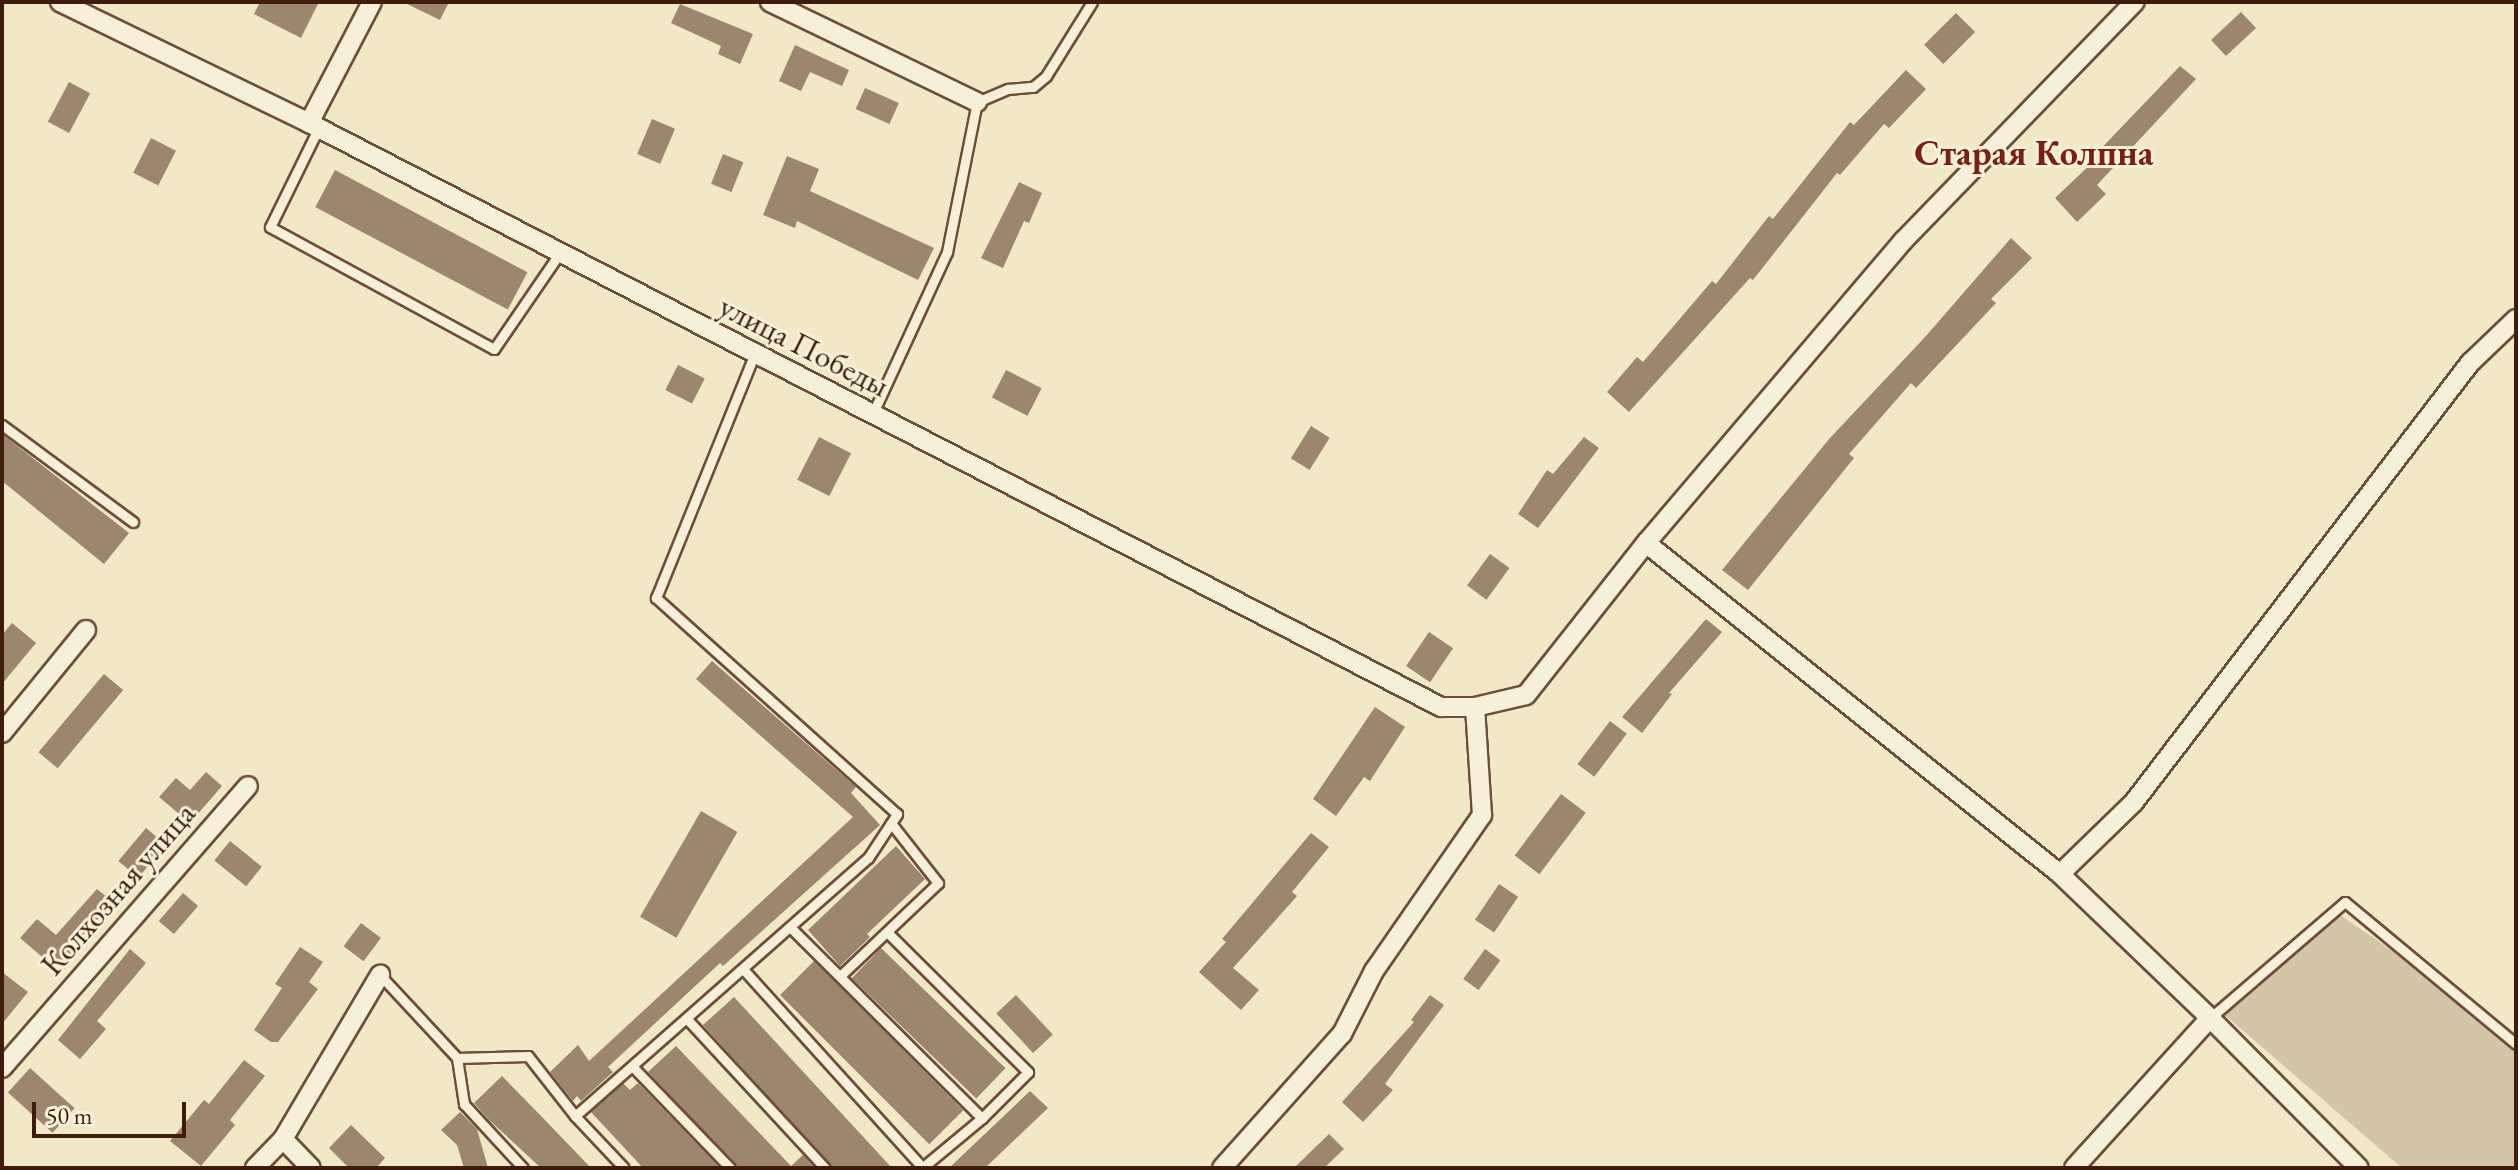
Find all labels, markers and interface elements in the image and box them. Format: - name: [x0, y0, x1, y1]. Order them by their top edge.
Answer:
- district label: Старая Колпна: [1914, 131, 2154, 175]
- street label: улица Победы: [713, 287, 895, 405]
- street label: Колхозная улица: [33, 795, 203, 983]
- scale bar: [36, 1086, 190, 1136]
- text: 50 m: [46, 1100, 93, 1131]

